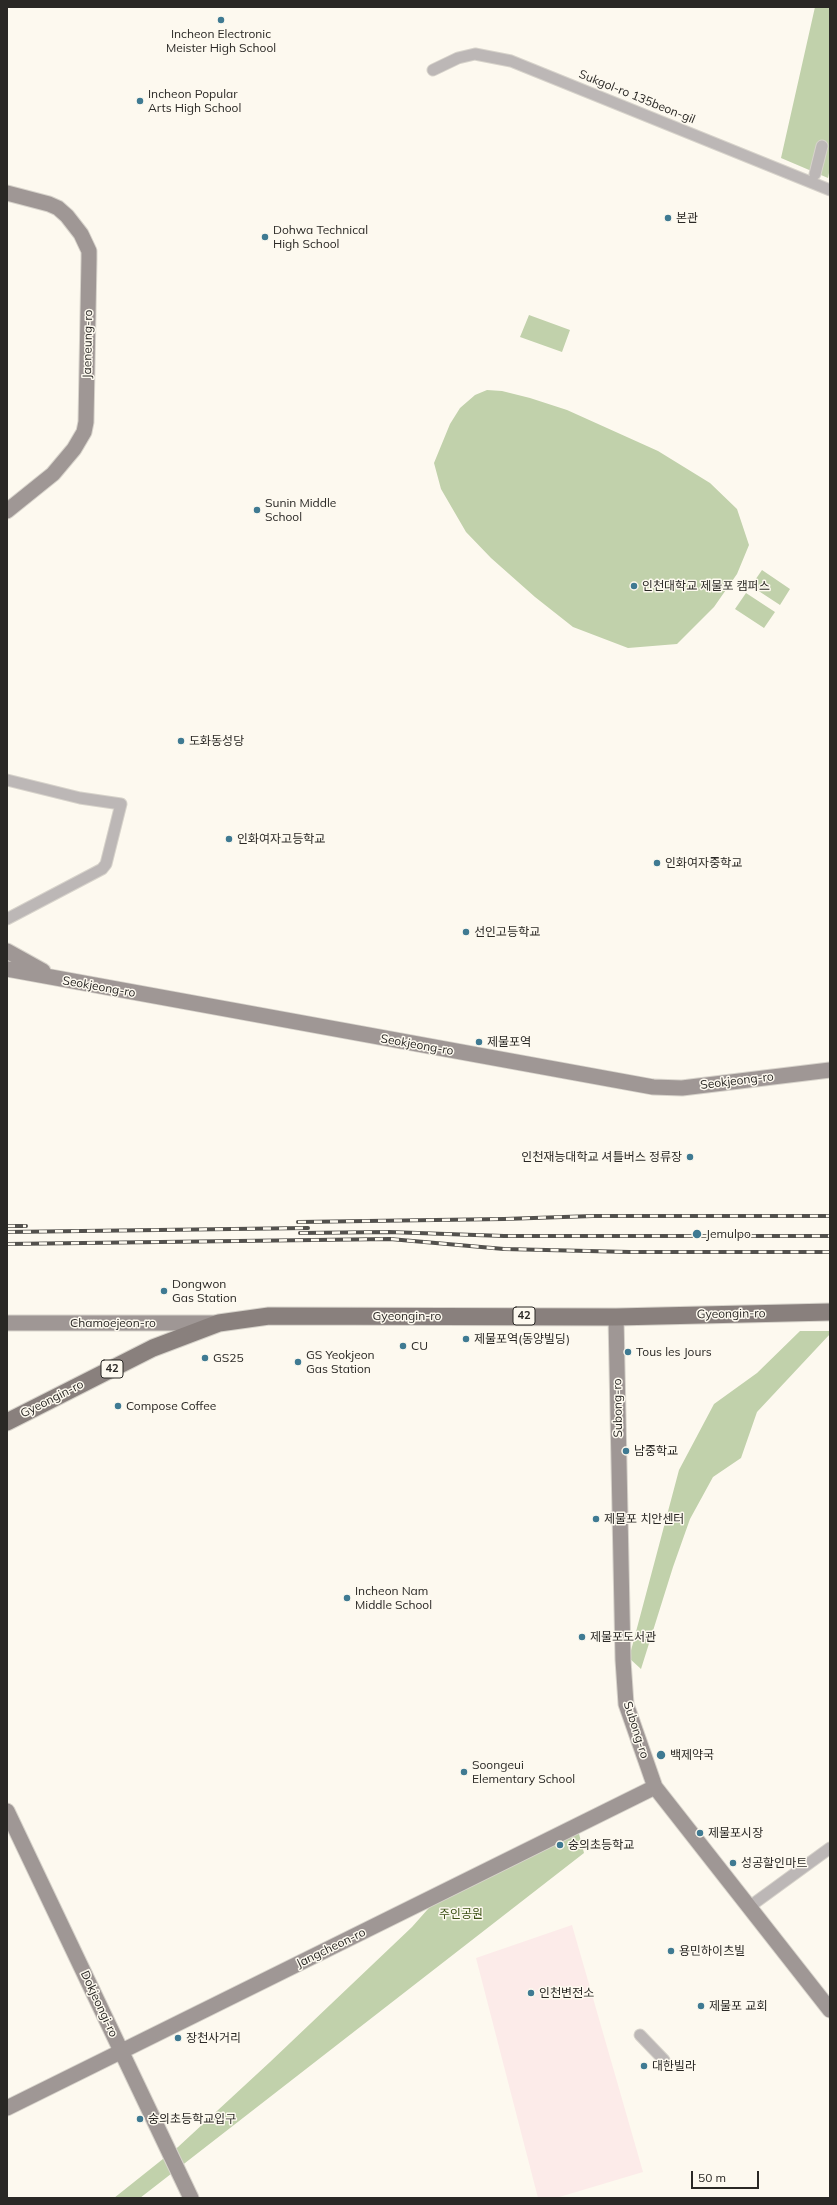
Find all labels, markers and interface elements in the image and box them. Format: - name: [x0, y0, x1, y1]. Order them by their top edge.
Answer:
- marker: Incheon Electronic Meister High School: [216, 15, 226, 25]
- place label: Incheon Electronic Meister High School: [166, 27, 276, 55]
- street label: Sukgol-ro 135beon-gil: [577, 67, 697, 127]
- place label: Incheon Popular Arts High School: [148, 87, 241, 115]
- marker: Incheon Popular Arts High School: [135, 96, 145, 106]
- place label: 본관: [676, 211, 698, 225]
- marker: 본관: [663, 213, 673, 223]
- place label: Dohwa Technical High School: [273, 223, 368, 251]
- marker: Dohwa Technical High School: [260, 232, 270, 242]
- street label: Jaeneung-ro: [80, 310, 96, 378]
- place label: Sunin Middle School: [265, 496, 336, 524]
- marker: Sunin Middle School: [252, 505, 262, 515]
- place label: 인천대학교 제물포 캠퍼스: [642, 579, 770, 593]
- marker: 인천대학교 제물포 캠퍼스: [629, 581, 639, 591]
- place label: 도화동성당: [189, 734, 244, 748]
- marker: 도화동성당: [176, 736, 186, 746]
- place label: 인화여자고등학교: [237, 832, 325, 846]
- marker: 인화여자고등학교: [224, 834, 234, 844]
- place label: 인화여자중학교: [665, 856, 742, 870]
- marker: 인화여자중학교: [652, 858, 662, 868]
- place label: 선인고등학교: [474, 925, 540, 939]
- marker: 선인고등학교: [461, 927, 471, 937]
- street label: Seokjeong-ro: [61, 974, 137, 1000]
- street label: Seokjeong-ro: [379, 1032, 455, 1058]
- place label: 제물포역: [487, 1035, 531, 1049]
- marker: 제물포역: [474, 1037, 484, 1047]
- street label: Seokjeong-ro: [699, 1069, 775, 1093]
- place label: 인천재능대학교 셔틀버스 정류장: [521, 1150, 682, 1164]
- marker: 인천재능대학교 셔틀버스 정류장: [685, 1152, 695, 1162]
- place label: Jemulpo: [706, 1227, 751, 1241]
- marker: Jemulpo: [691, 1228, 703, 1240]
- place label: Dongwon Gas Station: [172, 1277, 237, 1305]
- marker: Dongwon Gas Station: [159, 1286, 169, 1296]
- street label: Gyeongin-ro: [696, 1306, 766, 1322]
- road number: 42: [513, 1307, 535, 1325]
- street label: Gyeongin-ro: [373, 1309, 441, 1323]
- street label: Chamoejeon-ro: [70, 1316, 156, 1330]
- place label: 제물포역(동양빌딩): [474, 1332, 570, 1346]
- marker: 제물포역(동양빌딩): [461, 1334, 471, 1344]
- place label: CU: [411, 1339, 428, 1353]
- marker: CU: [398, 1341, 408, 1351]
- place label: Tous les Jours: [636, 1345, 712, 1359]
- marker: Tous les Jours: [623, 1347, 633, 1357]
- place label: GS Yeokjeon Gas Station: [306, 1348, 375, 1376]
- place label: GS25: [213, 1351, 244, 1365]
- marker: GS25: [200, 1353, 210, 1363]
- marker: GS Yeokjeon Gas Station: [293, 1357, 303, 1367]
- road number: 42: [101, 1360, 123, 1378]
- street label: Gyeongin-ro: [18, 1377, 86, 1421]
- street label: Subong-ro: [610, 1378, 626, 1438]
- place label: Compose Coffee: [126, 1399, 216, 1413]
- marker: Compose Coffee: [113, 1401, 123, 1411]
- place label: 남중학교: [634, 1444, 678, 1458]
- marker: 남중학교: [621, 1446, 631, 1456]
- place label: 제물포 치안센터: [604, 1512, 684, 1526]
- marker: 제물포 치안센터: [591, 1514, 601, 1524]
- place label: Incheon Nam Middle School: [355, 1584, 432, 1612]
- marker: Incheon Nam Middle School: [342, 1593, 352, 1603]
- place label: 제물포도서관: [590, 1630, 656, 1644]
- marker: 제물포도서관: [577, 1632, 587, 1642]
- street label: Subong-ro: [620, 1700, 652, 1760]
- place label: 백제약국: [670, 1748, 714, 1762]
- marker: 백제약국: [655, 1749, 667, 1761]
- place label: Soongeui Elementary School: [472, 1758, 575, 1786]
- marker: Soongeui Elementary School: [459, 1767, 469, 1777]
- place label: 제물포시장: [708, 1826, 763, 1840]
- marker: 제물포시장: [695, 1828, 705, 1838]
- place label: 숭의초등학교: [568, 1838, 634, 1852]
- marker: 숭의초등학교: [555, 1840, 565, 1850]
- place label: 성공할인마트: [741, 1856, 807, 1870]
- marker: 성공할인마트: [728, 1858, 738, 1868]
- park label: 주인공원: [439, 1907, 483, 1921]
- street label: Jangcheon-ro: [294, 1925, 368, 1971]
- place label: 용민하이츠빌: [679, 1944, 745, 1958]
- marker: 용민하이츠빌: [666, 1946, 676, 1956]
- street label: Dokjeongi-ro: [77, 1969, 121, 2039]
- place label: 인천변전소: [539, 1986, 594, 2000]
- marker: 인천변전소: [526, 1988, 536, 1998]
- place label: 제물포 교회: [709, 1999, 767, 2013]
- marker: 제물포 교회: [696, 2001, 706, 2011]
- place label: 장천사거리: [186, 2031, 241, 2045]
- marker: 장천사거리: [173, 2033, 183, 2043]
- place label: 대한빌라: [652, 2059, 696, 2073]
- marker: 대한빌라: [639, 2061, 649, 2071]
- place label: 숭의초등학교입구: [148, 2112, 236, 2126]
- marker: 숭의초등학교입구: [135, 2114, 145, 2124]
- scale bar: [693, 2163, 761, 2189]
- text: 50 m: [698, 2170, 726, 2185]

